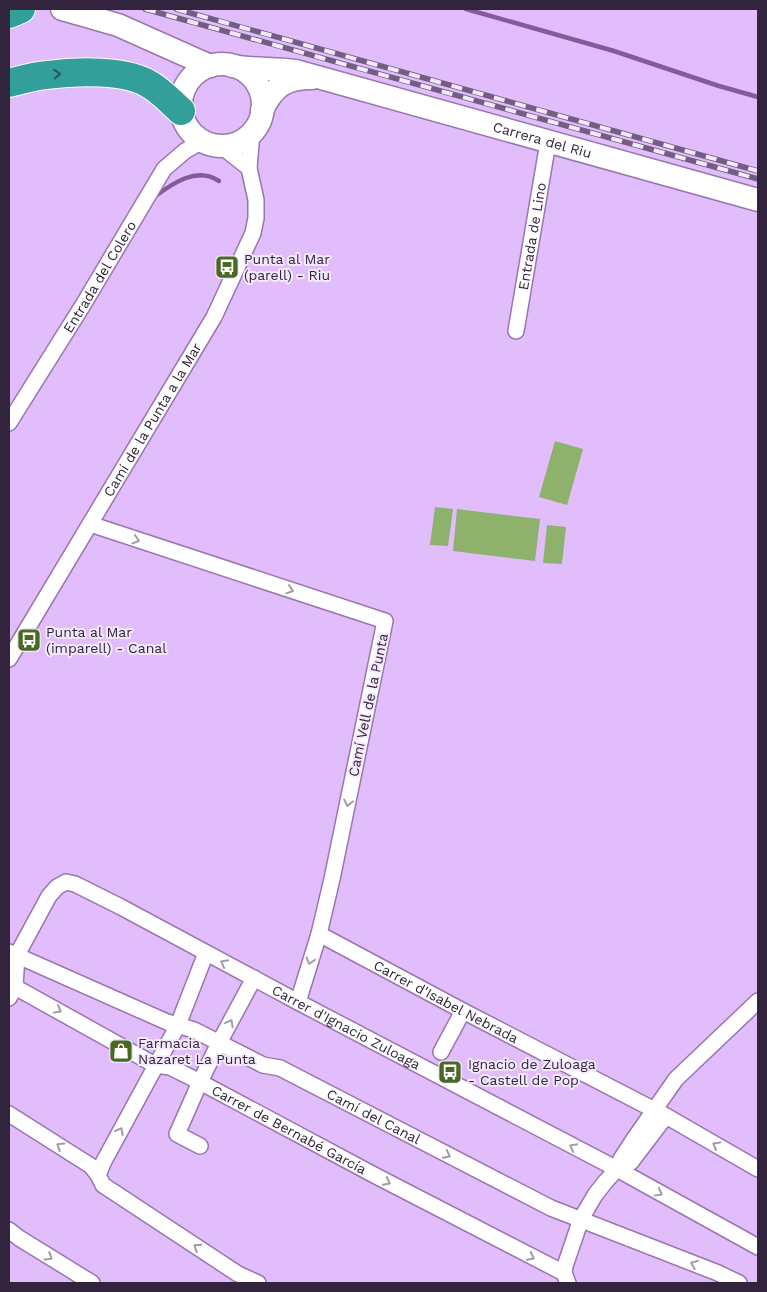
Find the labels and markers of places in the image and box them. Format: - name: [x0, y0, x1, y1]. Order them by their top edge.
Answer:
- place label: Punta al Mar (parell) - Riu: [244, 251, 330, 283]
- bus stop icon: Punta al Mar (parell) - Riu: [214, 254, 240, 280]
- place label: Punta al Mar (imparell) - Canal: [46, 624, 167, 656]
- bus stop icon: Punta al Mar (imparell) - Canal: [16, 627, 42, 653]
- place label: Farmacia Nazaret La Punta: [138, 1035, 256, 1067]
- shop icon: Farmacia Nazaret La Punta: [108, 1038, 134, 1064]
- place label: Ignacio de Zuloaga - Castell de Pop: [468, 1056, 596, 1088]
- bus stop icon: Ignacio de Zuloaga - Castell de Pop: [437, 1059, 463, 1085]

